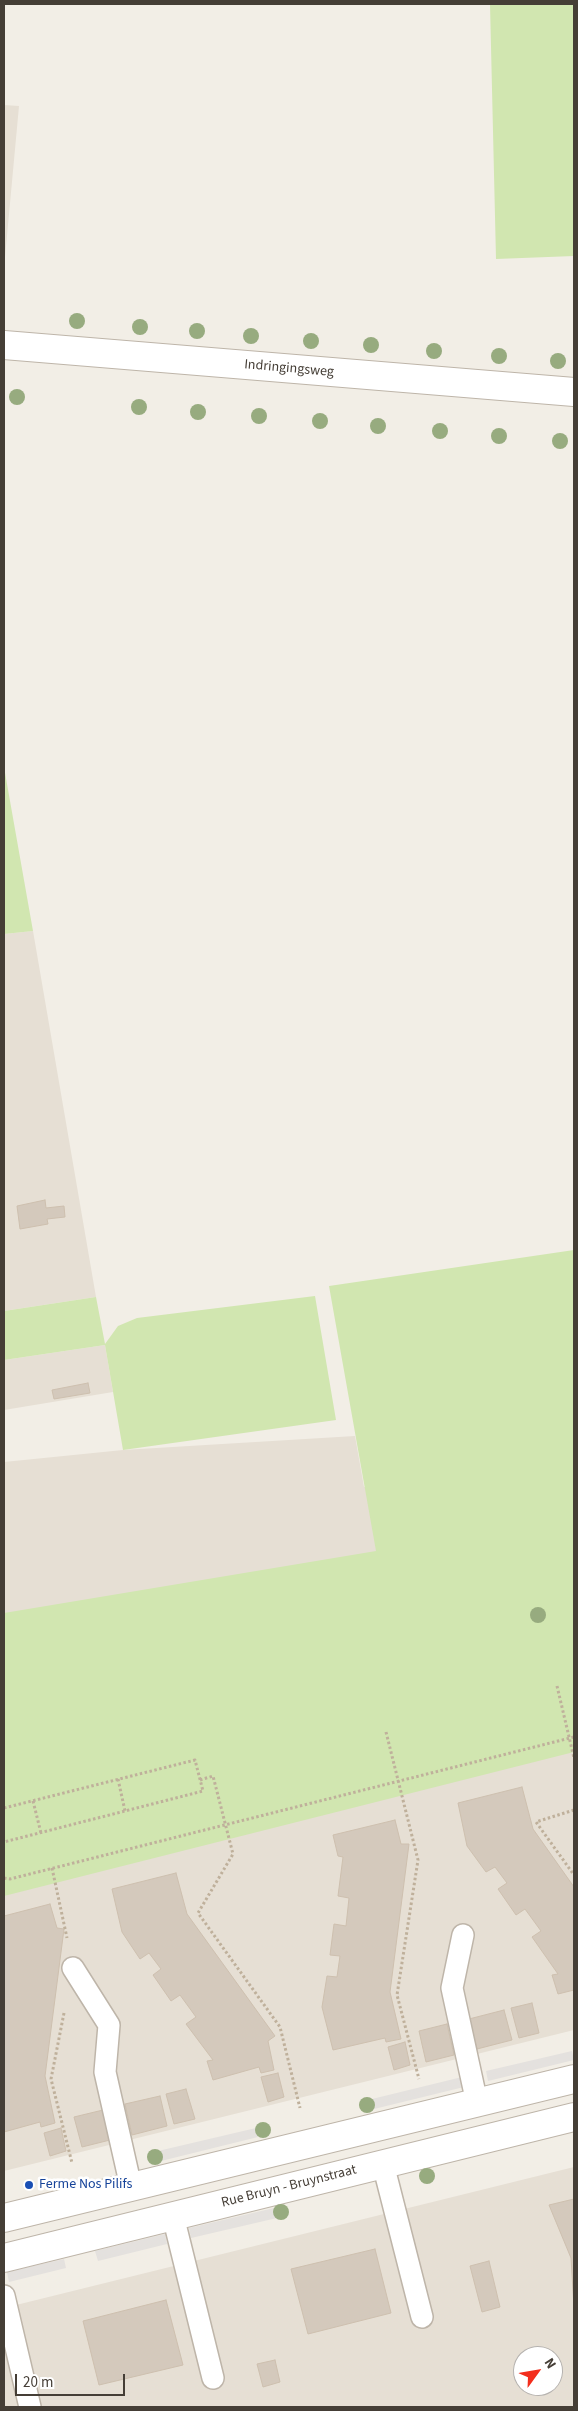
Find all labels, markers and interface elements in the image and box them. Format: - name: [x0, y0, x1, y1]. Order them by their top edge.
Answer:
- street label: Indringingsweg: [243, 357, 335, 381]
- street label: Rue Bruyn - Bruynstraat: [220, 2162, 358, 2212]
- place label: Ferme Nos Pilifs: [39, 2177, 132, 2193]
- marker: Ferme Nos Pilifs: [23, 2179, 35, 2191]
- north arrow: [513, 2346, 563, 2396]
- text: N: [539, 2354, 561, 2373]
- scale bar: [18, 2364, 128, 2396]
- text: 20 m: [23, 2372, 53, 2393]

